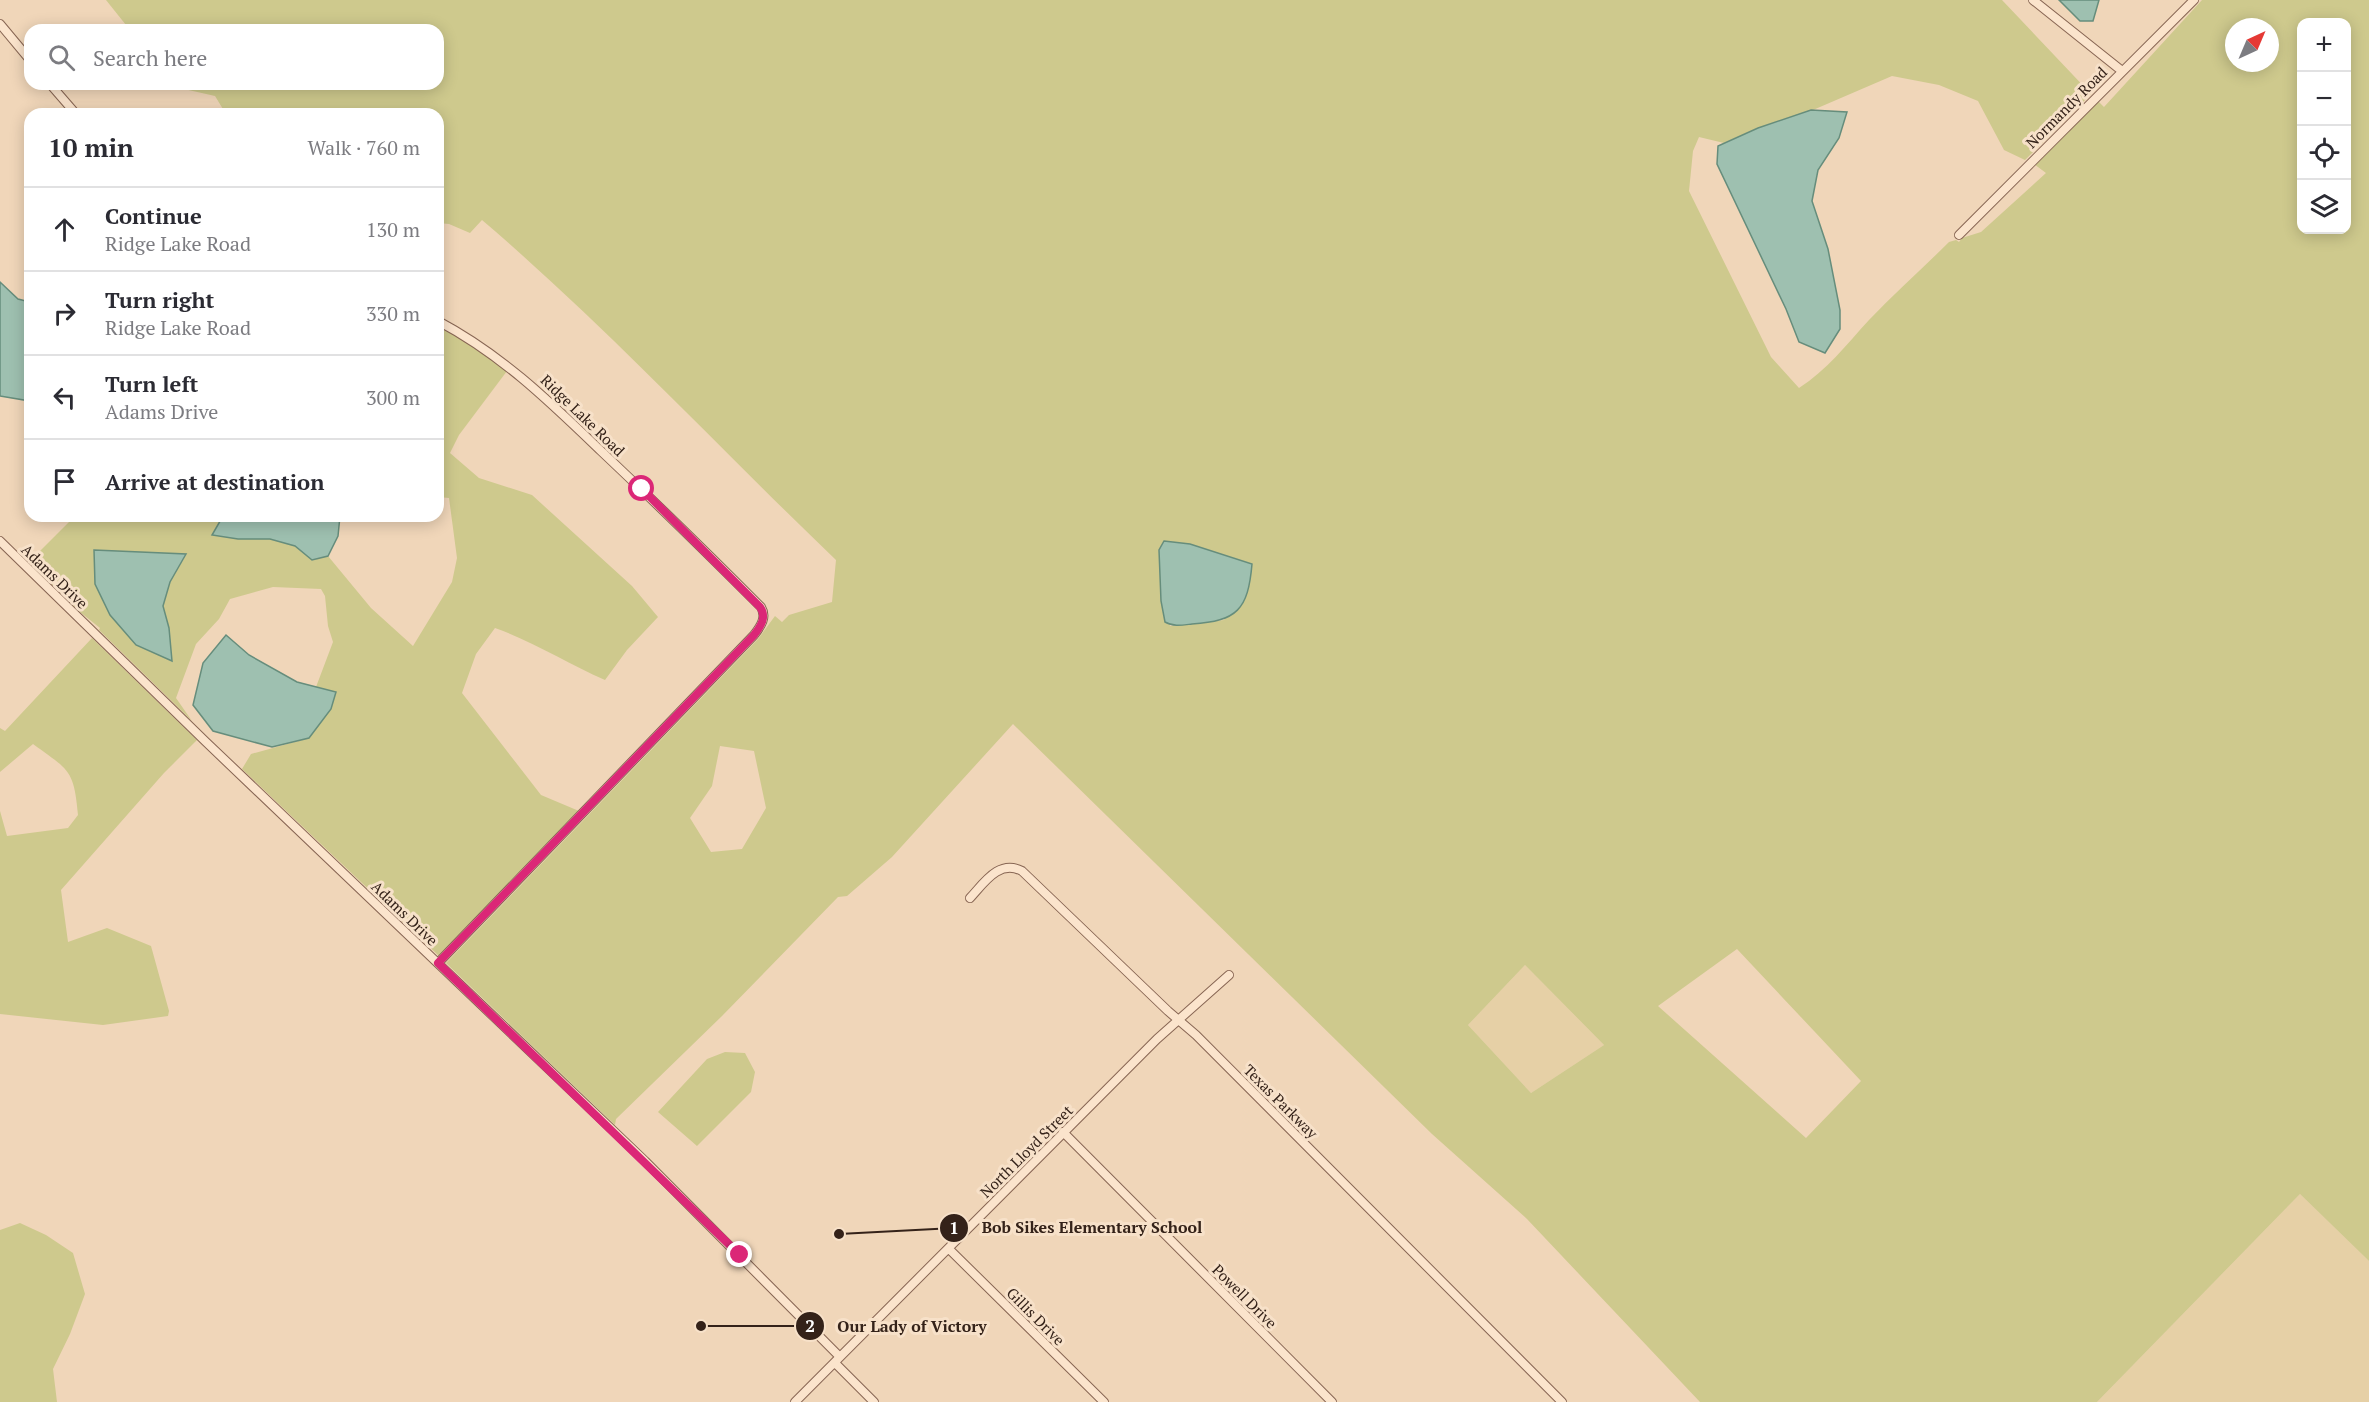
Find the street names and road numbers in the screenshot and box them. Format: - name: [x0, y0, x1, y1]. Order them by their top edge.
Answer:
- street label: Normandy Road: [2021, 62, 2111, 152]
- street label: Ridge Lake Road: [537, 370, 629, 460]
- street label: Adams Drive: [17, 539, 93, 613]
- street label: Adams Drive: [367, 876, 443, 950]
- street label: Texas Parkway: [1240, 1060, 1323, 1143]
- street label: North Lloyd Street: [975, 1100, 1077, 1202]
- street label: Powell Drive: [1208, 1259, 1282, 1333]
- street label: Gillis Drive: [1003, 1283, 1069, 1349]

